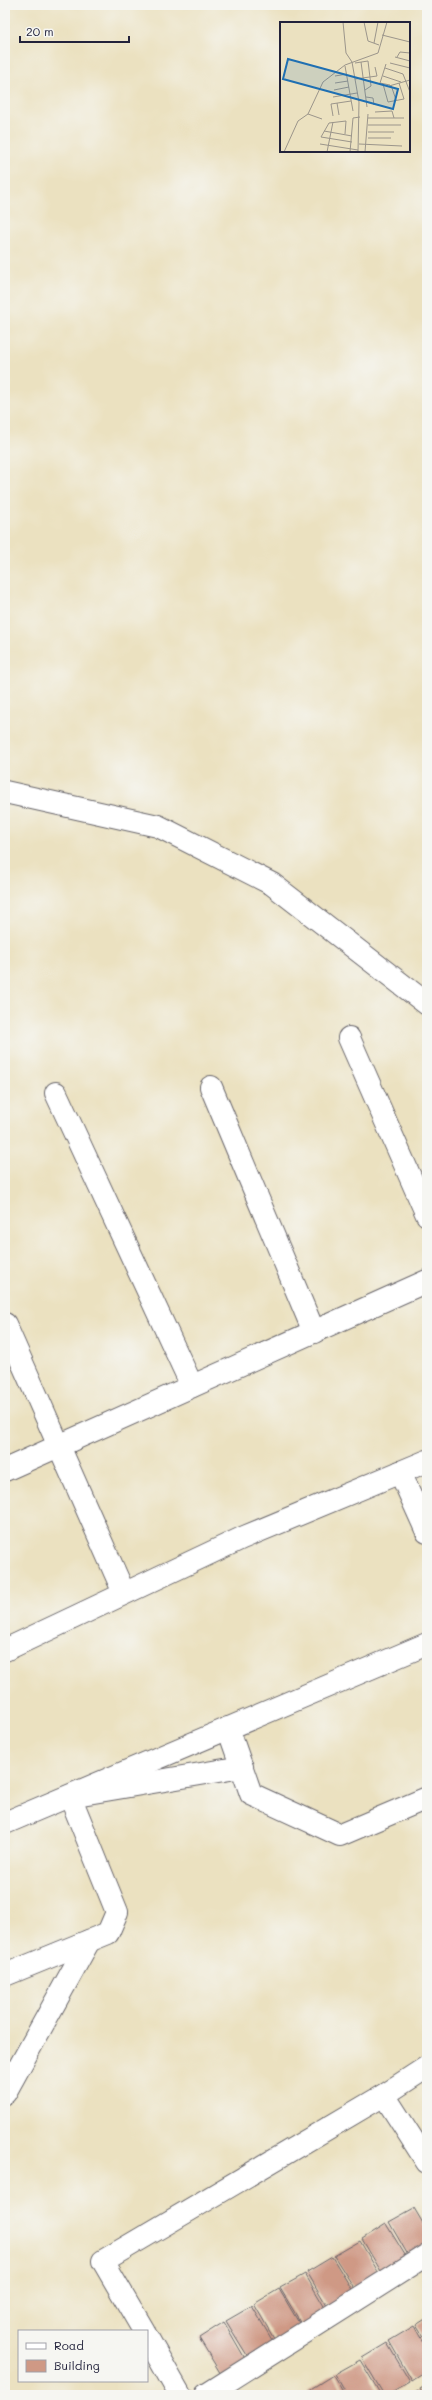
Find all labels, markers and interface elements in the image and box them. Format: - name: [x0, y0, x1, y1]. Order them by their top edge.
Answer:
- scale bar: [20, 18, 129, 44]
- inset map: [280, 22, 410, 152]
- text: 20 m: [26, 23, 54, 39]
- legend: [18, 2330, 148, 2382]
- text: Road: [54, 2337, 84, 2353]
- text: Building: [54, 2357, 100, 2373]

